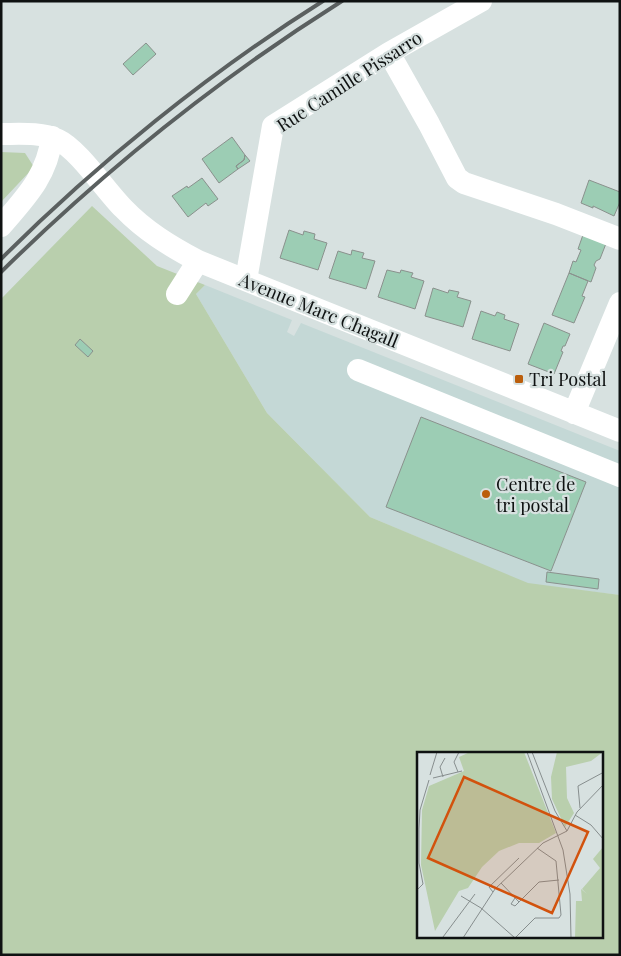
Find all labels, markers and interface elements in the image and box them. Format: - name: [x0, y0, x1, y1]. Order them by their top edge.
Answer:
- street label: Rue Camille Pissarro: [272, 25, 426, 137]
- street label: Avenue Marc Chagall: [235, 267, 402, 353]
- place label: Tri Postal: [529, 367, 607, 391]
- marker: Tri Postal: [513, 373, 525, 385]
- place label: Centre de tri postal: [496, 472, 575, 517]
- marker: Centre de tri postal: [480, 488, 492, 500]
- inset map: [417, 752, 604, 938]

